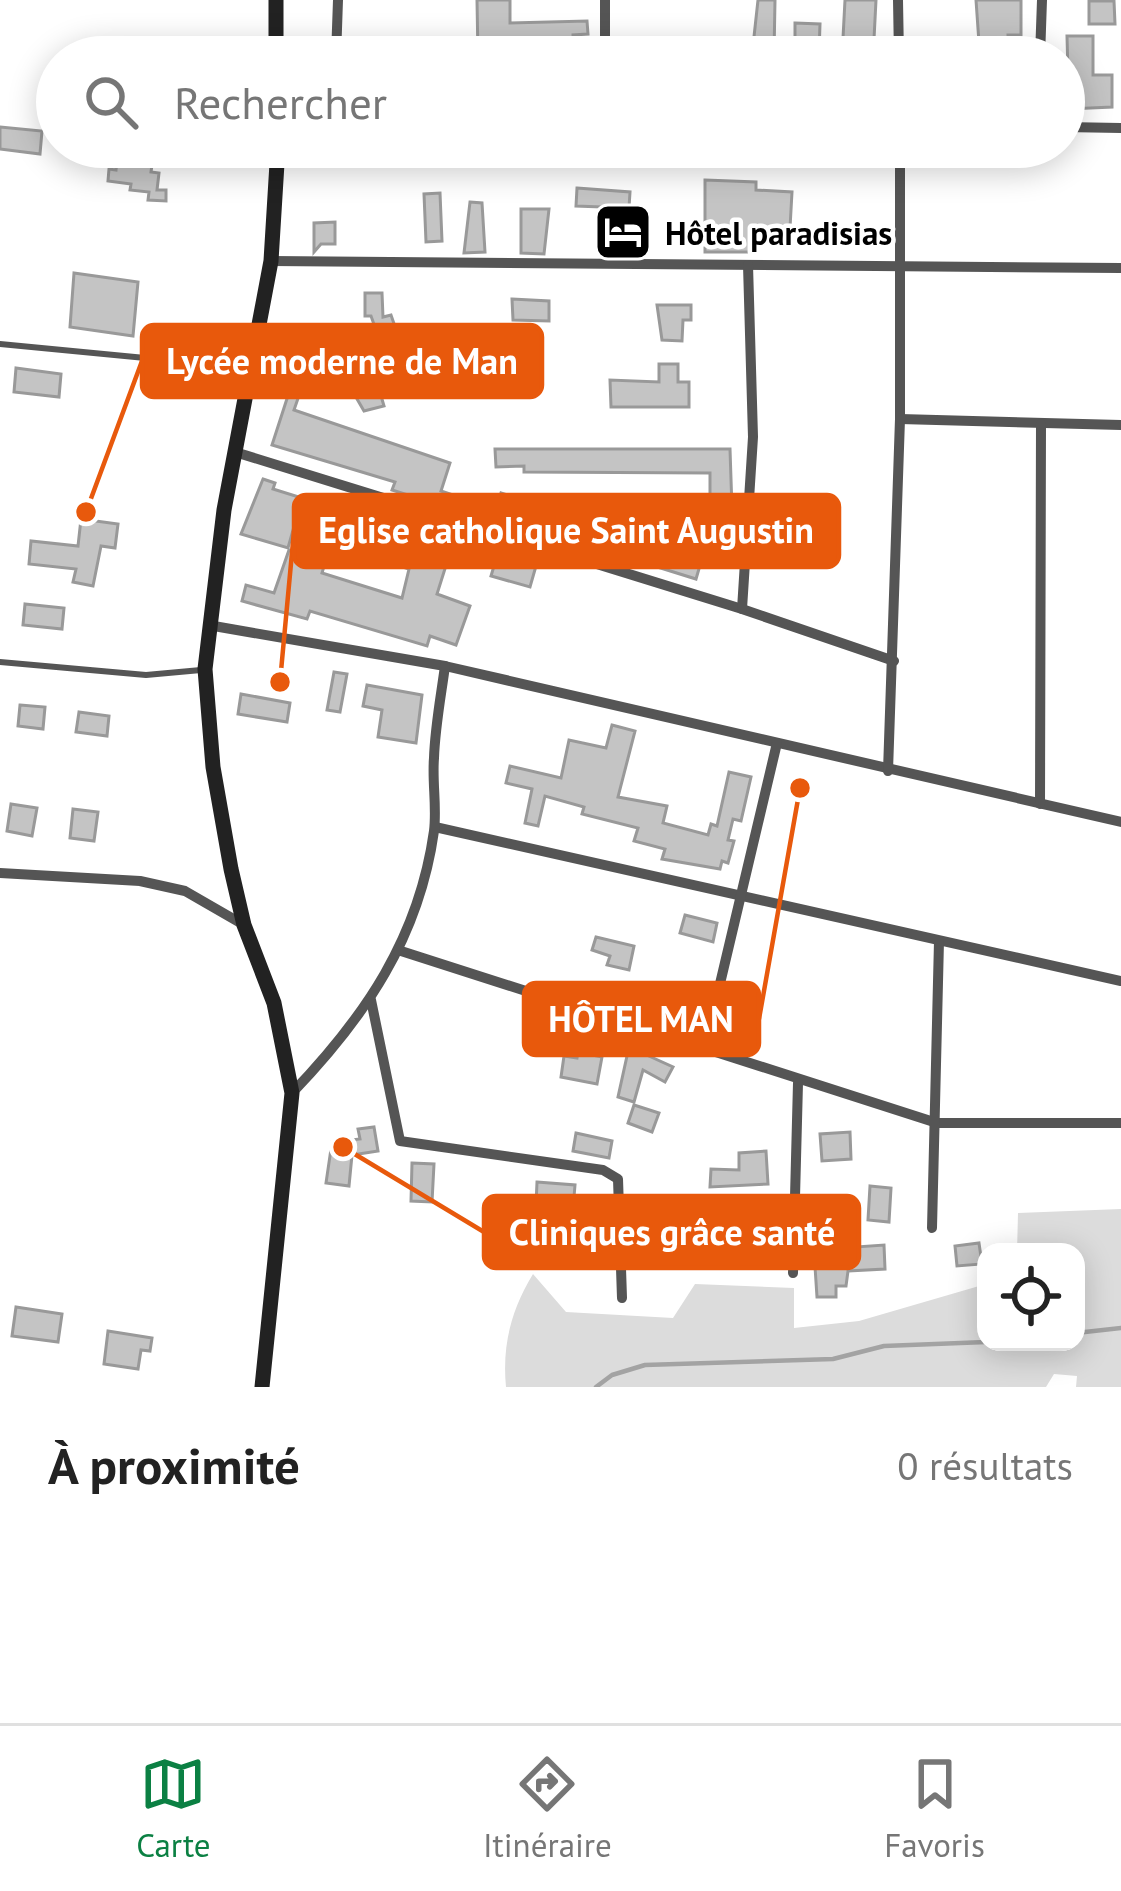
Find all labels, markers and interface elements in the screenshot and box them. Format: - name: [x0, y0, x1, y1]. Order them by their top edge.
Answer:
- search box: [36, 36, 1085, 168]
- icon: search: [78, 69, 144, 135]
- text: Rechercher: [174, 73, 387, 131]
- hotel icon: Hôtel paradisias: [592, 201, 654, 263]
- place label: Hôtel paradisias: [665, 211, 892, 254]
- callout: Lycée moderne de Man: [142, 325, 542, 397]
- text: Lycée moderne de Man: [166, 337, 518, 384]
- callout: Eglise catholique Saint Augustin: [294, 495, 839, 567]
- text: Eglise catholique Saint Augustin: [318, 506, 814, 553]
- callout: HÔTEL MAN: [524, 983, 759, 1055]
- text: HÔTEL MAN: [548, 995, 734, 1042]
- callout: Cliniques grâce santé: [484, 1196, 859, 1268]
- text: Cliniques grâce santé: [509, 1208, 835, 1255]
- map controls: [977, 1243, 1085, 1351]
- button: locate: [977, 1243, 1085, 1351]
- text: À proximité: [48, 1432, 300, 1498]
- text: 0 résultats: [897, 1440, 1073, 1491]
- tab: Carte: [136, 1751, 211, 1866]
- tab: Itinéraire: [483, 1751, 612, 1866]
- tab: Favoris: [884, 1751, 985, 1866]

